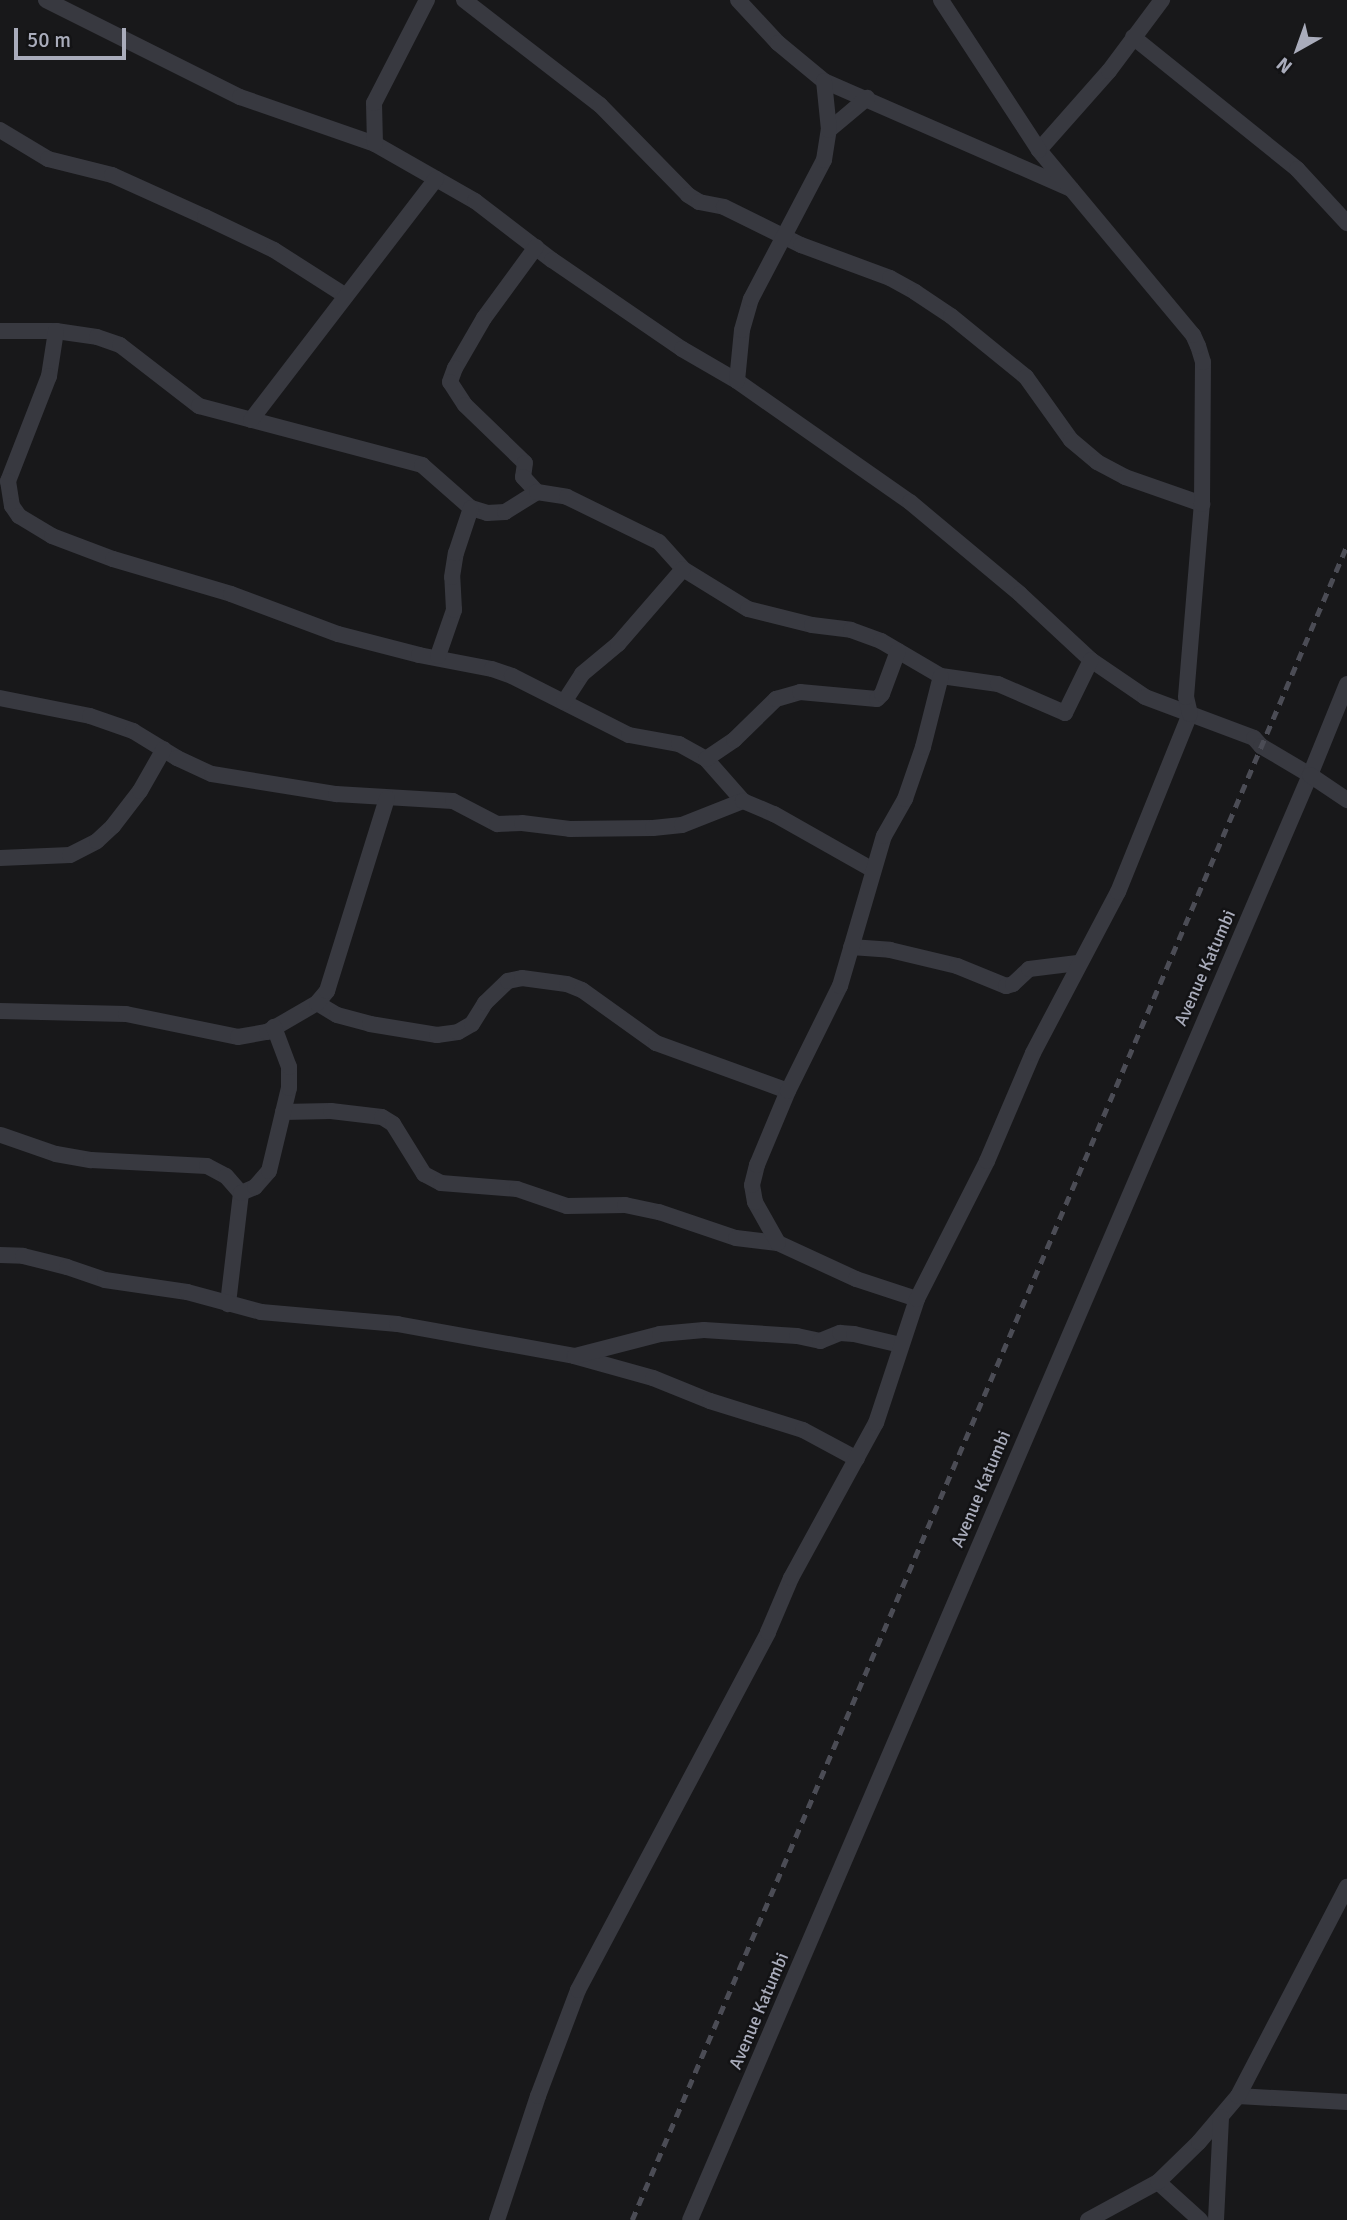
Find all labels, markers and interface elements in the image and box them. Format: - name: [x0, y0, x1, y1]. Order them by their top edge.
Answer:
- scale bar: [18, 14, 130, 58]
- north arrow: [1263, 14, 1333, 84]
- text: 50 m: [27, 27, 71, 53]
- text: N: [1272, 52, 1297, 79]
- street label: Avenue Katumbi: [1170, 907, 1240, 1029]
- street label: Avenue Katumbi: [947, 1427, 1015, 1551]
- street label: Avenue Katumbi: [725, 1949, 793, 2073]

